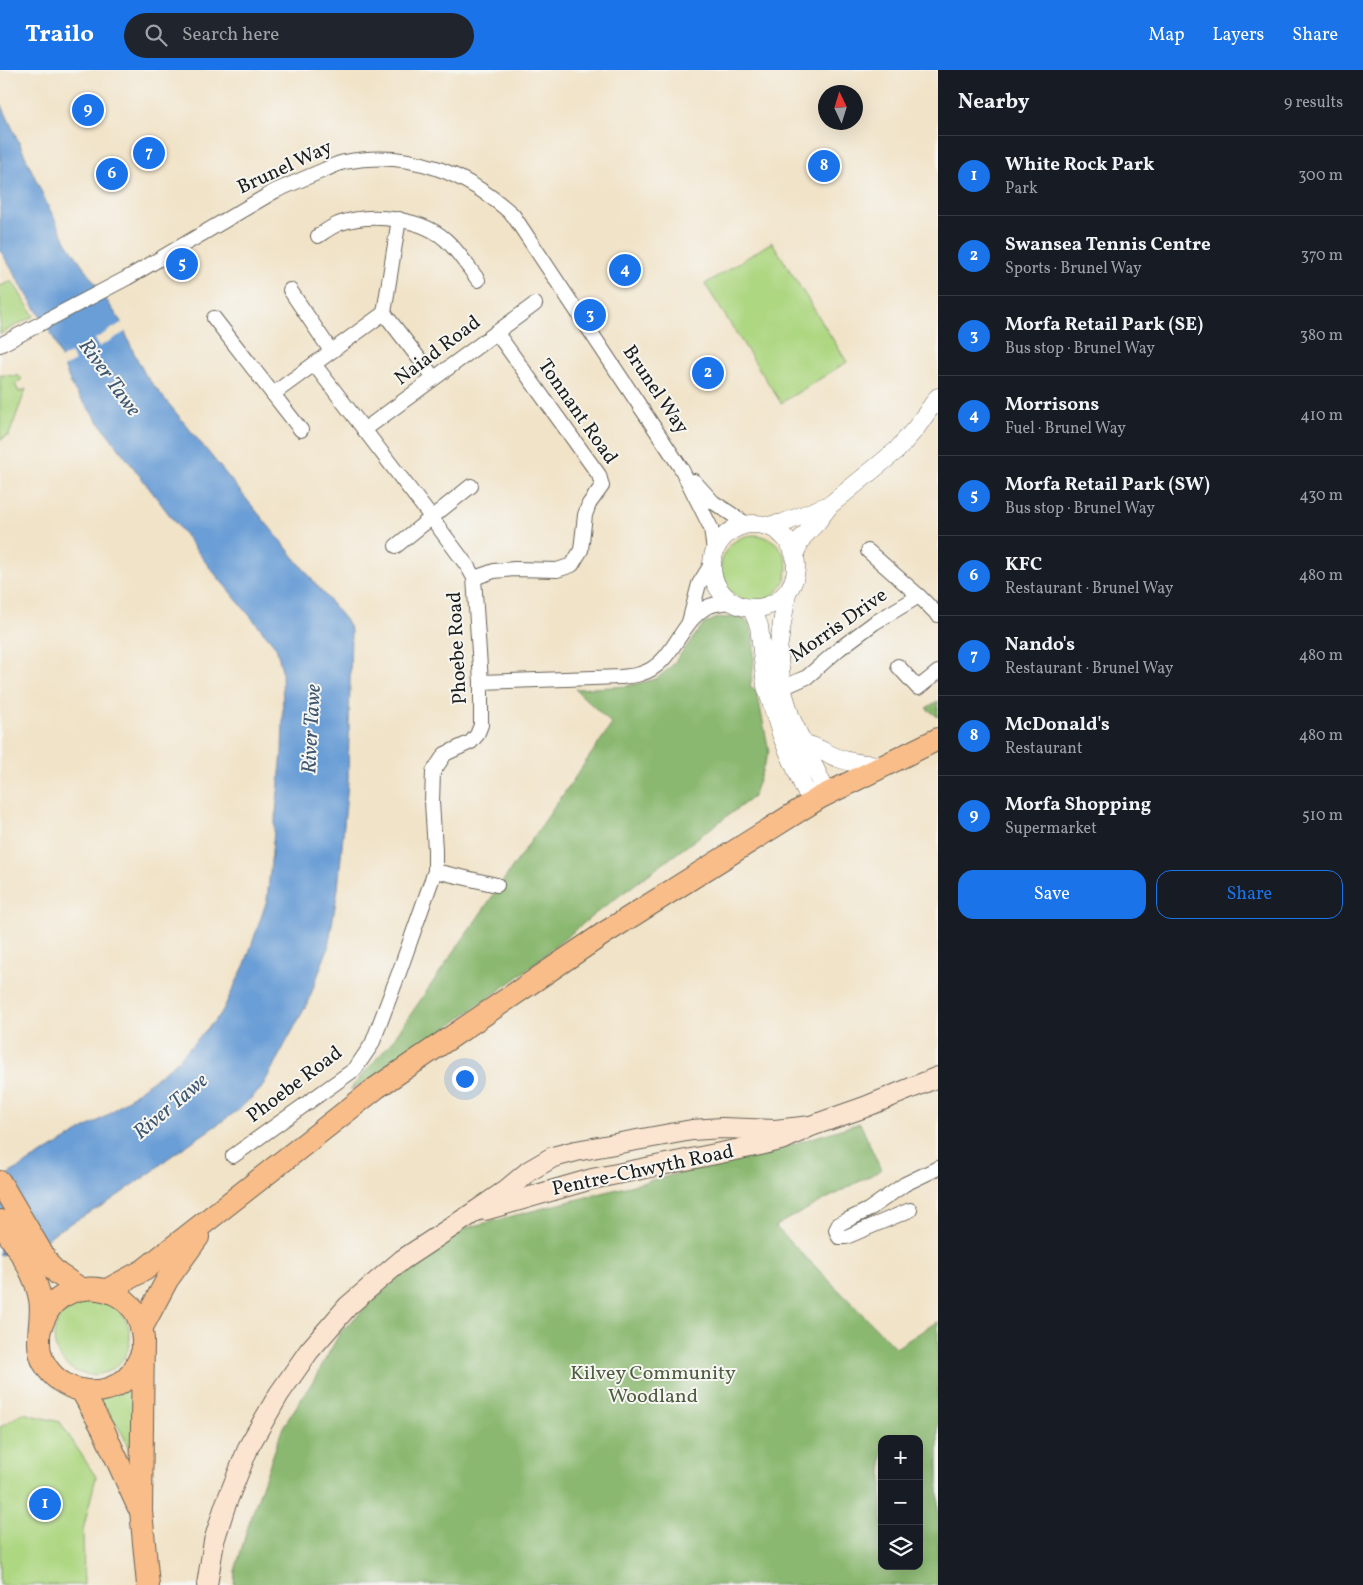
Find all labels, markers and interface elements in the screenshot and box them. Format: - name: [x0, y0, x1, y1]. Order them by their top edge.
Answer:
- search box: [124, 13, 474, 58]
- text: Trailo: [25, 18, 94, 52]
- icon: search: [142, 21, 170, 49]
- text: Search here: [182, 22, 279, 48]
- text: Map: [1148, 23, 1184, 48]
- text: Layers: [1212, 23, 1264, 48]
- text: Share: [1292, 23, 1338, 48]
- north arrow: [818, 85, 863, 130]
- text: Nearby: [958, 88, 1029, 117]
- pin: 9: [72, 91, 104, 129]
- text: 9 results: [1284, 92, 1343, 114]
- pin: 7: [133, 134, 165, 172]
- street label: Brunel Way: [233, 134, 337, 202]
- pin: 8: [808, 147, 840, 185]
- text: White Rock Park: [1005, 152, 1154, 178]
- pin: 6: [96, 155, 128, 193]
- text: 1: [971, 165, 977, 187]
- text: 300 m: [1298, 165, 1343, 187]
- text: Park: [1005, 178, 1038, 200]
- text: Swansea Tennis Centre: [1005, 232, 1211, 258]
- pin: 5: [166, 245, 198, 283]
- text: 2: [970, 245, 978, 267]
- text: 370 m: [1301, 245, 1343, 267]
- pin: 4: [609, 251, 641, 289]
- text: Sports · Brunel Way: [1005, 258, 1142, 280]
- pin: 3: [574, 296, 606, 334]
- street label: Naiad Road: [389, 309, 487, 393]
- text: Morfa Retail Park (SE): [1005, 312, 1203, 338]
- text: 3: [970, 325, 978, 347]
- text: 380 m: [1300, 325, 1343, 347]
- water label: River Tawe: [71, 333, 147, 423]
- text: Bus stop · Brunel Way: [1005, 338, 1155, 360]
- street label: Brunel Way: [615, 340, 695, 440]
- street label: Tonnant Road: [530, 354, 624, 470]
- pin: 2: [692, 354, 724, 392]
- text: Morrisons: [1005, 392, 1099, 418]
- text: 4: [969, 405, 979, 427]
- text: 410 m: [1300, 405, 1343, 427]
- text: Fuel · Brunel Way: [1005, 418, 1126, 440]
- text: Morfa Retail Park (SW): [1005, 472, 1210, 498]
- text: 5: [970, 485, 978, 507]
- text: 430 m: [1299, 485, 1343, 507]
- text: Bus stop · Brunel Way: [1005, 498, 1155, 520]
- text: KFC: [1005, 552, 1042, 578]
- text: 6: [970, 565, 978, 587]
- text: 480 m: [1299, 565, 1343, 587]
- text: Restaurant · Brunel Way: [1005, 578, 1173, 600]
- street label: Morris Drive: [785, 582, 893, 670]
- street label: Phoebe Road: [441, 591, 475, 705]
- text: Nando's: [1005, 632, 1075, 658]
- text: 7: [970, 645, 978, 667]
- text: 480 m: [1299, 645, 1343, 667]
- text: Restaurant · Brunel Way: [1005, 658, 1173, 680]
- water label: River Tawe: [295, 683, 329, 775]
- text: McDonald's: [1005, 712, 1110, 738]
- text: 8: [970, 725, 978, 747]
- text: 480 m: [1299, 725, 1343, 747]
- text: Restaurant: [1005, 738, 1083, 760]
- text: Morfa Shopping: [1005, 792, 1151, 818]
- text: 9: [970, 805, 978, 827]
- text: 510 m: [1302, 805, 1343, 827]
- text: Supermarket: [1005, 818, 1097, 840]
- button: Save: [958, 870, 1146, 919]
- button: Share: [1156, 870, 1343, 919]
- street label: Phoebe Road: [241, 1040, 349, 1130]
- your location: [452, 1066, 478, 1092]
- water label: River Tawe: [127, 1067, 215, 1147]
- street label: Pentre-Chwyth Road: [550, 1138, 736, 1204]
- park label: Kilvey Community Woodland: [570, 1360, 736, 1411]
- map controls: [878, 1435, 923, 1570]
- button: +: [878, 1435, 923, 1480]
- button: −: [878, 1480, 923, 1525]
- pin: 1: [29, 1485, 61, 1523]
- button: layers: [878, 1525, 923, 1570]

